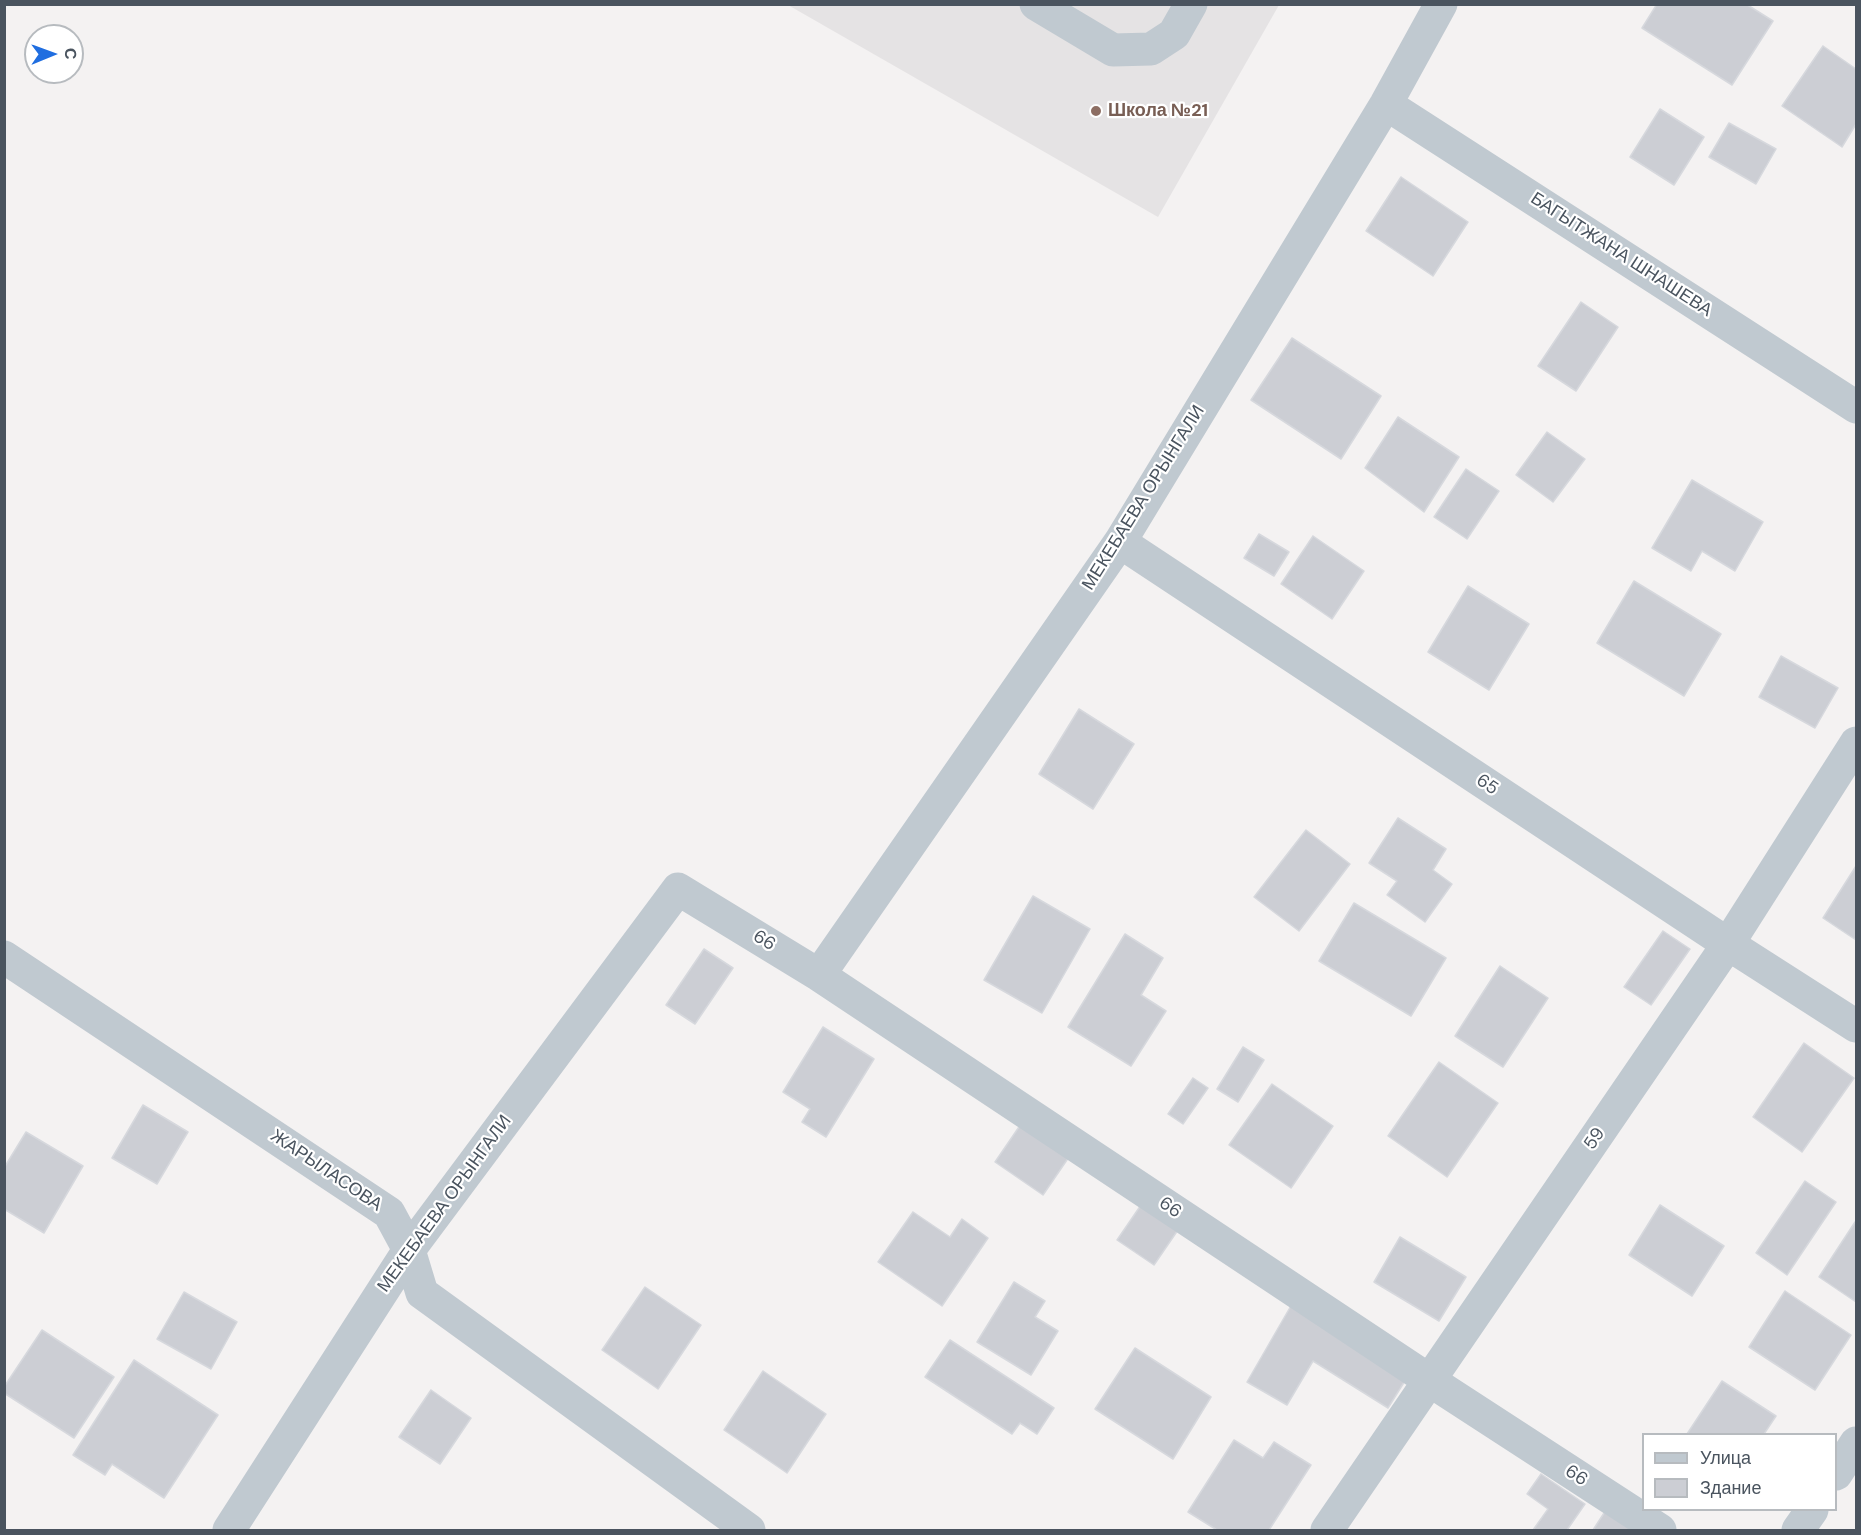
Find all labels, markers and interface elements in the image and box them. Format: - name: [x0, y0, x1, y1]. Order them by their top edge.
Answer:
- north arrow: [24, 24, 84, 84]
- text: С: [60, 48, 81, 60]
- place label: Школа №21: [1108, 100, 1208, 122]
- marker: Школа №21: [1089, 104, 1103, 118]
- street label: БАГЫТЖАНА ШНАШЕВА: [1526, 188, 1716, 322]
- street label: МЕКЕБАЕВА ОРЫНГАЛИ: [1078, 402, 1210, 594]
- street label: 65: [1472, 770, 1502, 800]
- street label: 66: [749, 926, 779, 956]
- street label: МЕКЕБАЕВА ОРЫНГАЛИ: [373, 1111, 517, 1297]
- street label: 59: [1580, 1124, 1610, 1154]
- street label: ЖАРЫЛАСОВА: [266, 1126, 386, 1216]
- street label: 66: [1155, 1193, 1185, 1223]
- legend: [1642, 1433, 1837, 1511]
- text: Улица: [1700, 1446, 1751, 1470]
- street label: 66: [1561, 1461, 1591, 1491]
- text: Здание: [1700, 1476, 1761, 1500]

